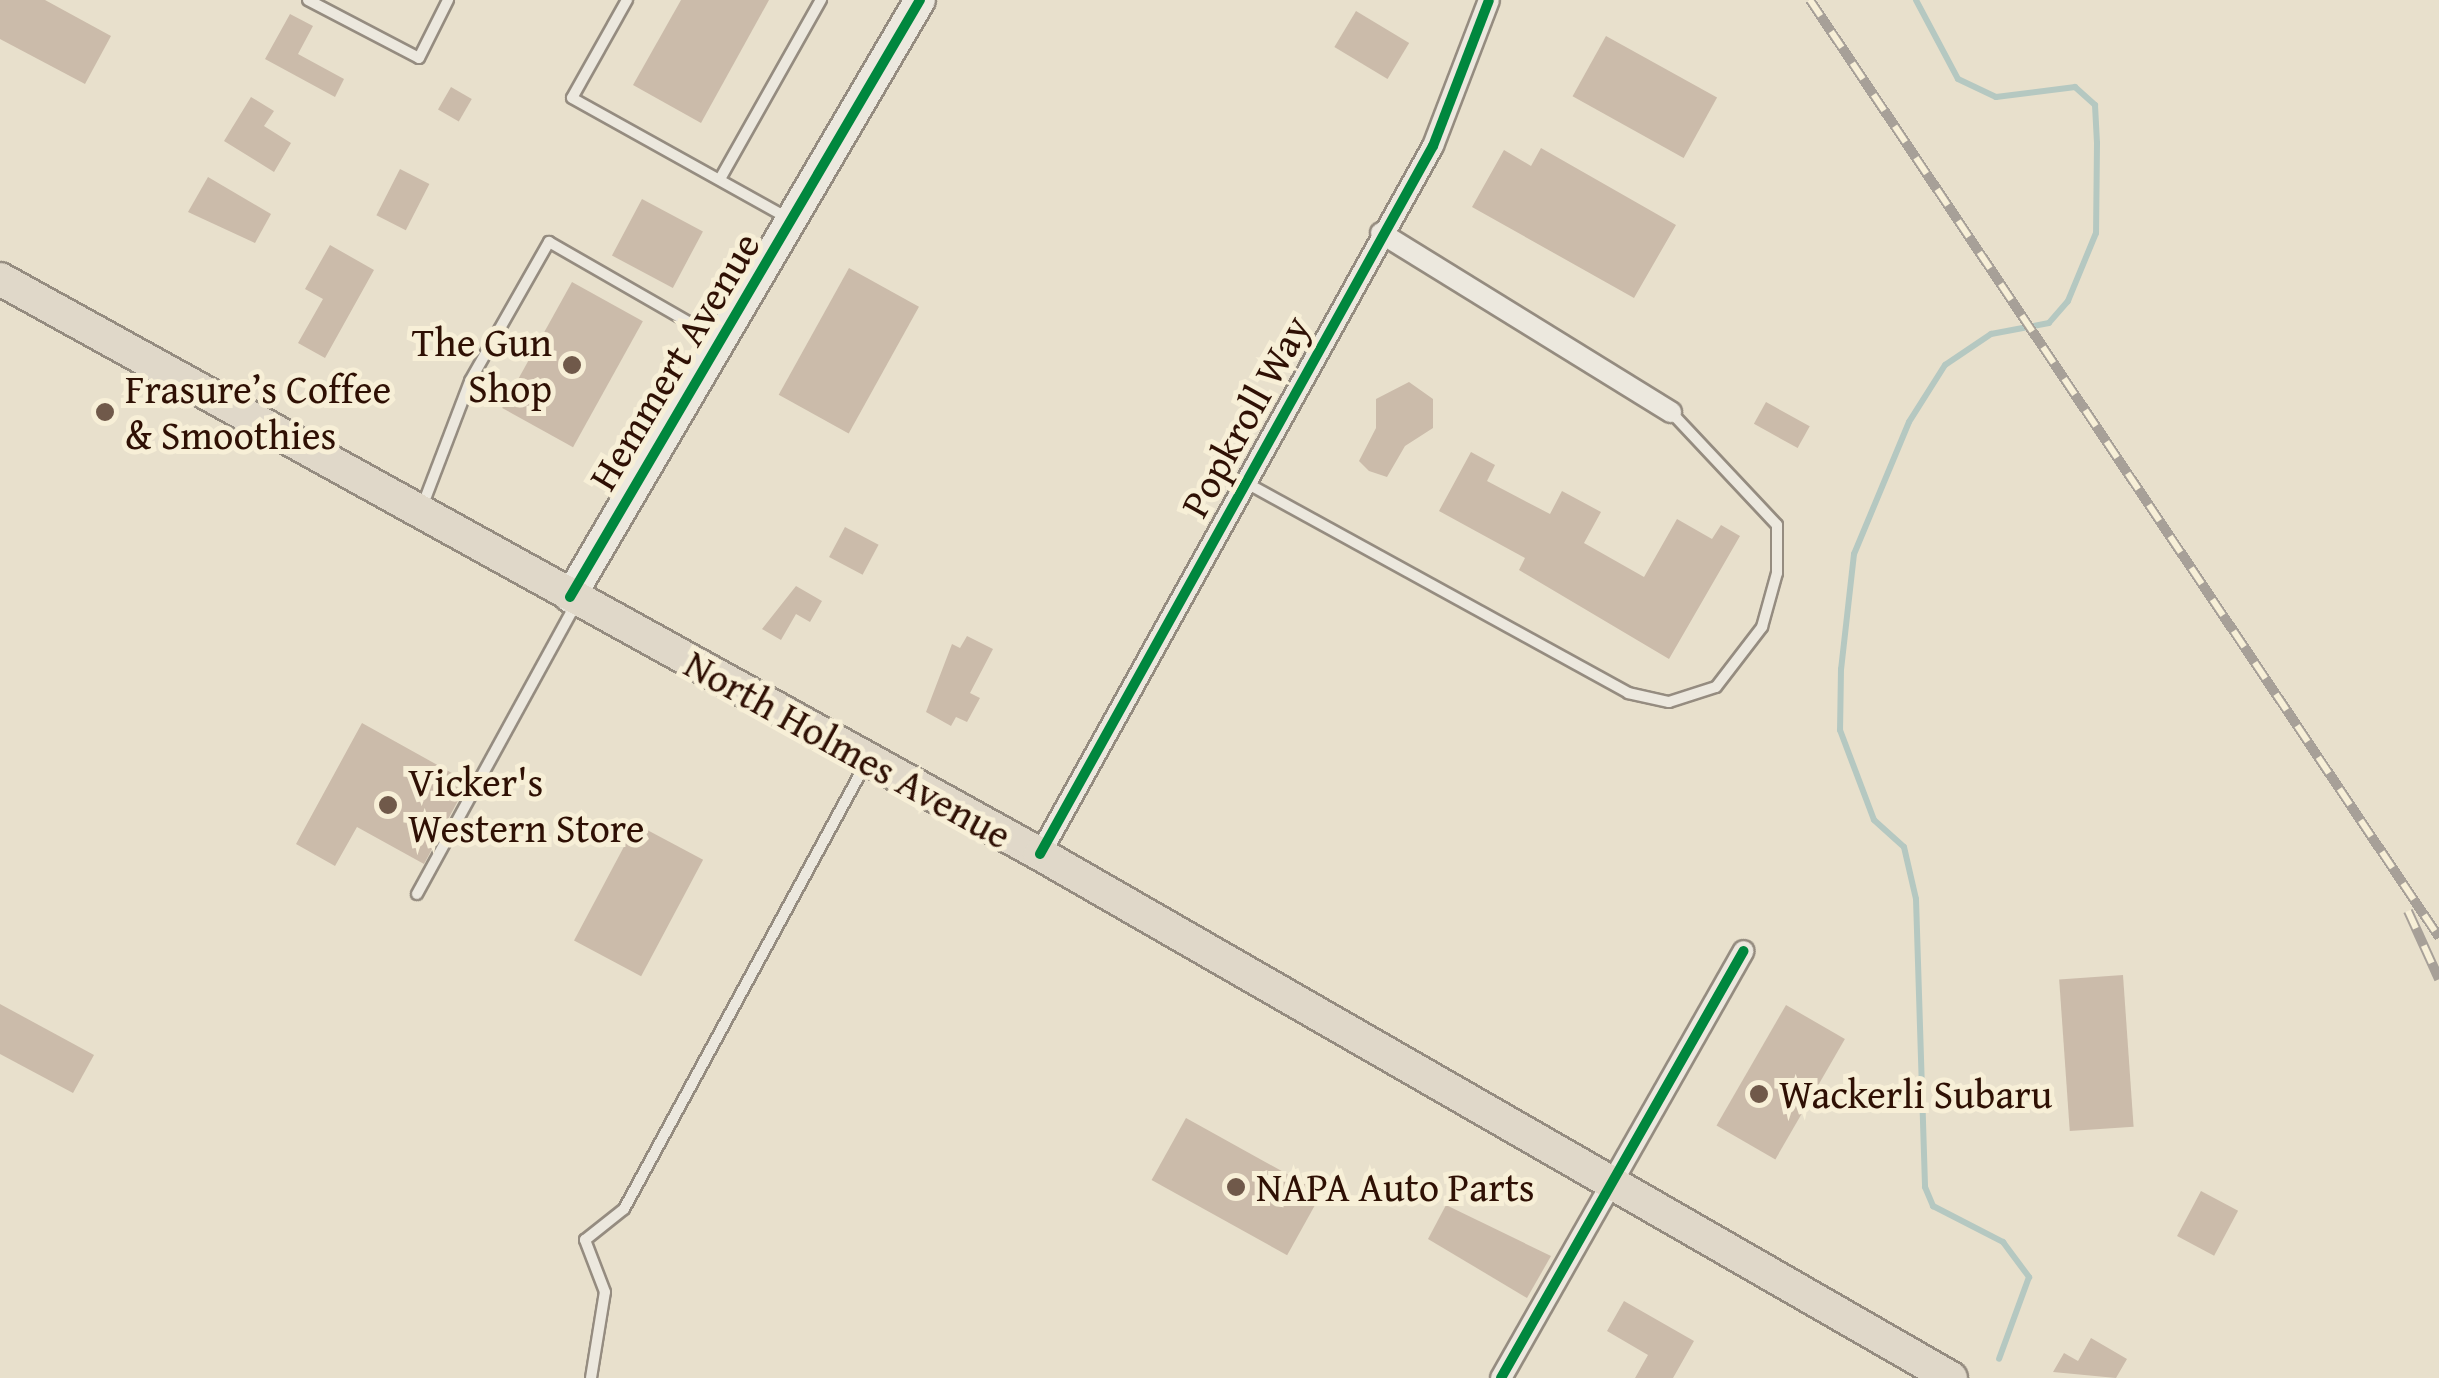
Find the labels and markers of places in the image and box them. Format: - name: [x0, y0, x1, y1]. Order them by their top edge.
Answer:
- place label: The Gun Shop: [412, 318, 552, 412]
- marker: The Gun Shop: [561, 354, 583, 376]
- place label: Frasure’s Coffee & Smoothies: [125, 365, 391, 459]
- marker: Frasure’s Coffee & Smoothies: [94, 401, 116, 423]
- place label: Vicker's Western Store: [408, 758, 644, 852]
- marker: Vicker's Western Store: [377, 794, 399, 816]
- place label: Wackerli Subaru: [1779, 1070, 2052, 1118]
- marker: Wackerli Subaru: [1748, 1083, 1770, 1105]
- place label: NAPA Auto Parts: [1256, 1163, 1535, 1211]
- marker: NAPA Auto Parts: [1225, 1176, 1247, 1198]

